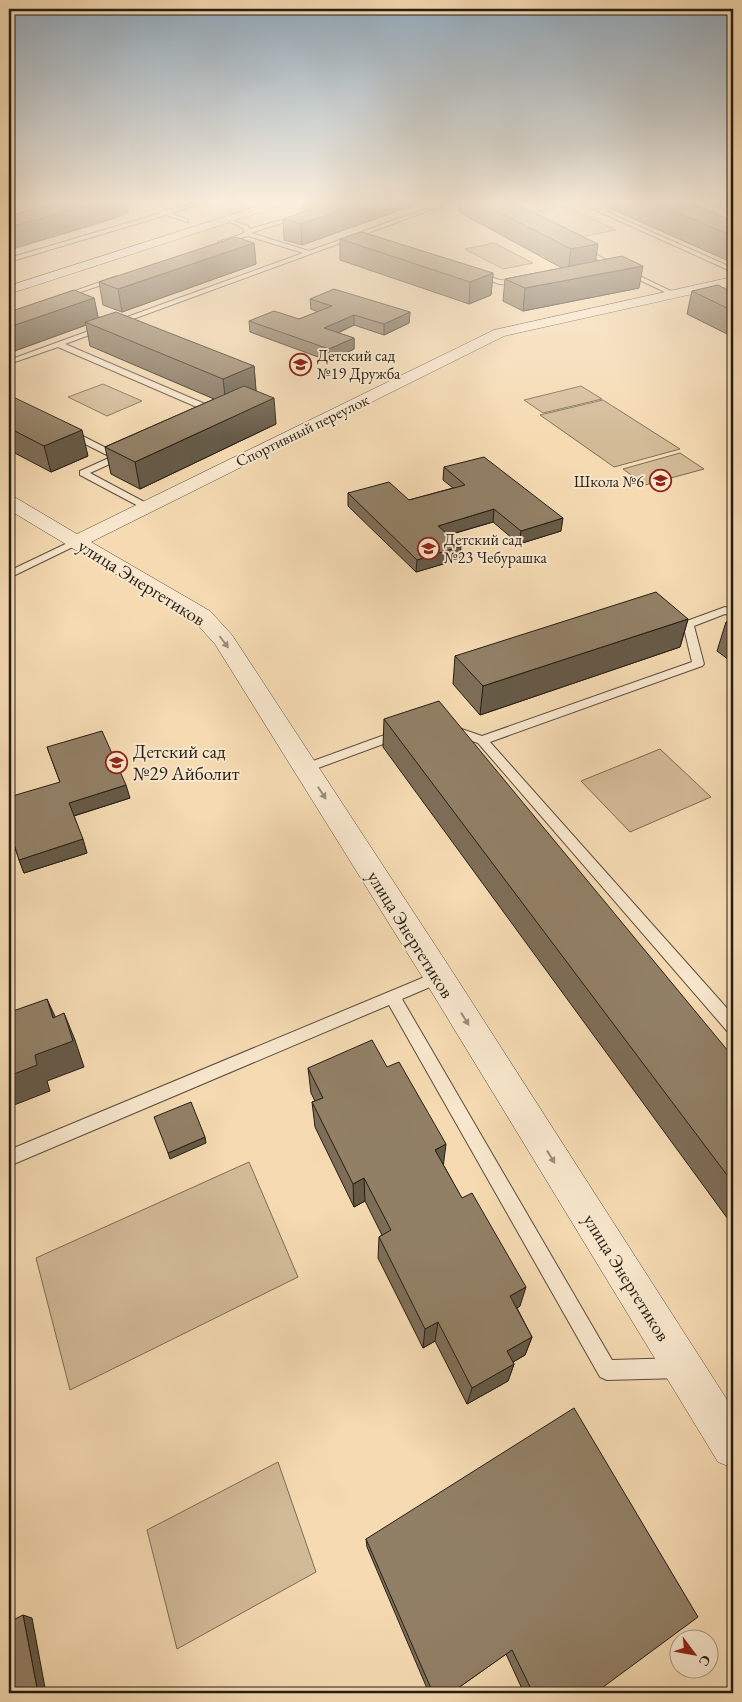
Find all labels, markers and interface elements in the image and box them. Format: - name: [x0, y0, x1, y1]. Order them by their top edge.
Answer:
- place label: Детский сад №19 Дружба: [317, 345, 401, 384]
- school or university icon: Детский сад №19 Дружба: [289, 352, 313, 376]
- street label: Спортивный переулок: [232, 389, 373, 472]
- school or university icon: Школа №6: [648, 469, 672, 493]
- place label: Школа №6: [574, 471, 644, 492]
- place label: Детский сад №23 Чебурашка: [444, 529, 548, 568]
- street label: улица Энергетиков: [73, 533, 210, 632]
- school or university icon: Детский сад №23 Чебурашка: [416, 536, 440, 560]
- one-way arrow: [219, 635, 230, 648]
- place label: Детский сад №29 Айболит: [133, 739, 240, 786]
- school or university icon: Детский сад №29 Айболит: [105, 750, 129, 774]
- one-way arrow: [317, 787, 326, 800]
- street label: улица Энергетиков: [361, 866, 460, 1003]
- one-way arrow: [460, 1012, 470, 1026]
- one-way arrow: [547, 1150, 556, 1163]
- street label: улица Энергетиков: [577, 1209, 676, 1346]
- north arrow: [670, 1630, 720, 1680]
- text: С: [695, 1652, 715, 1670]

